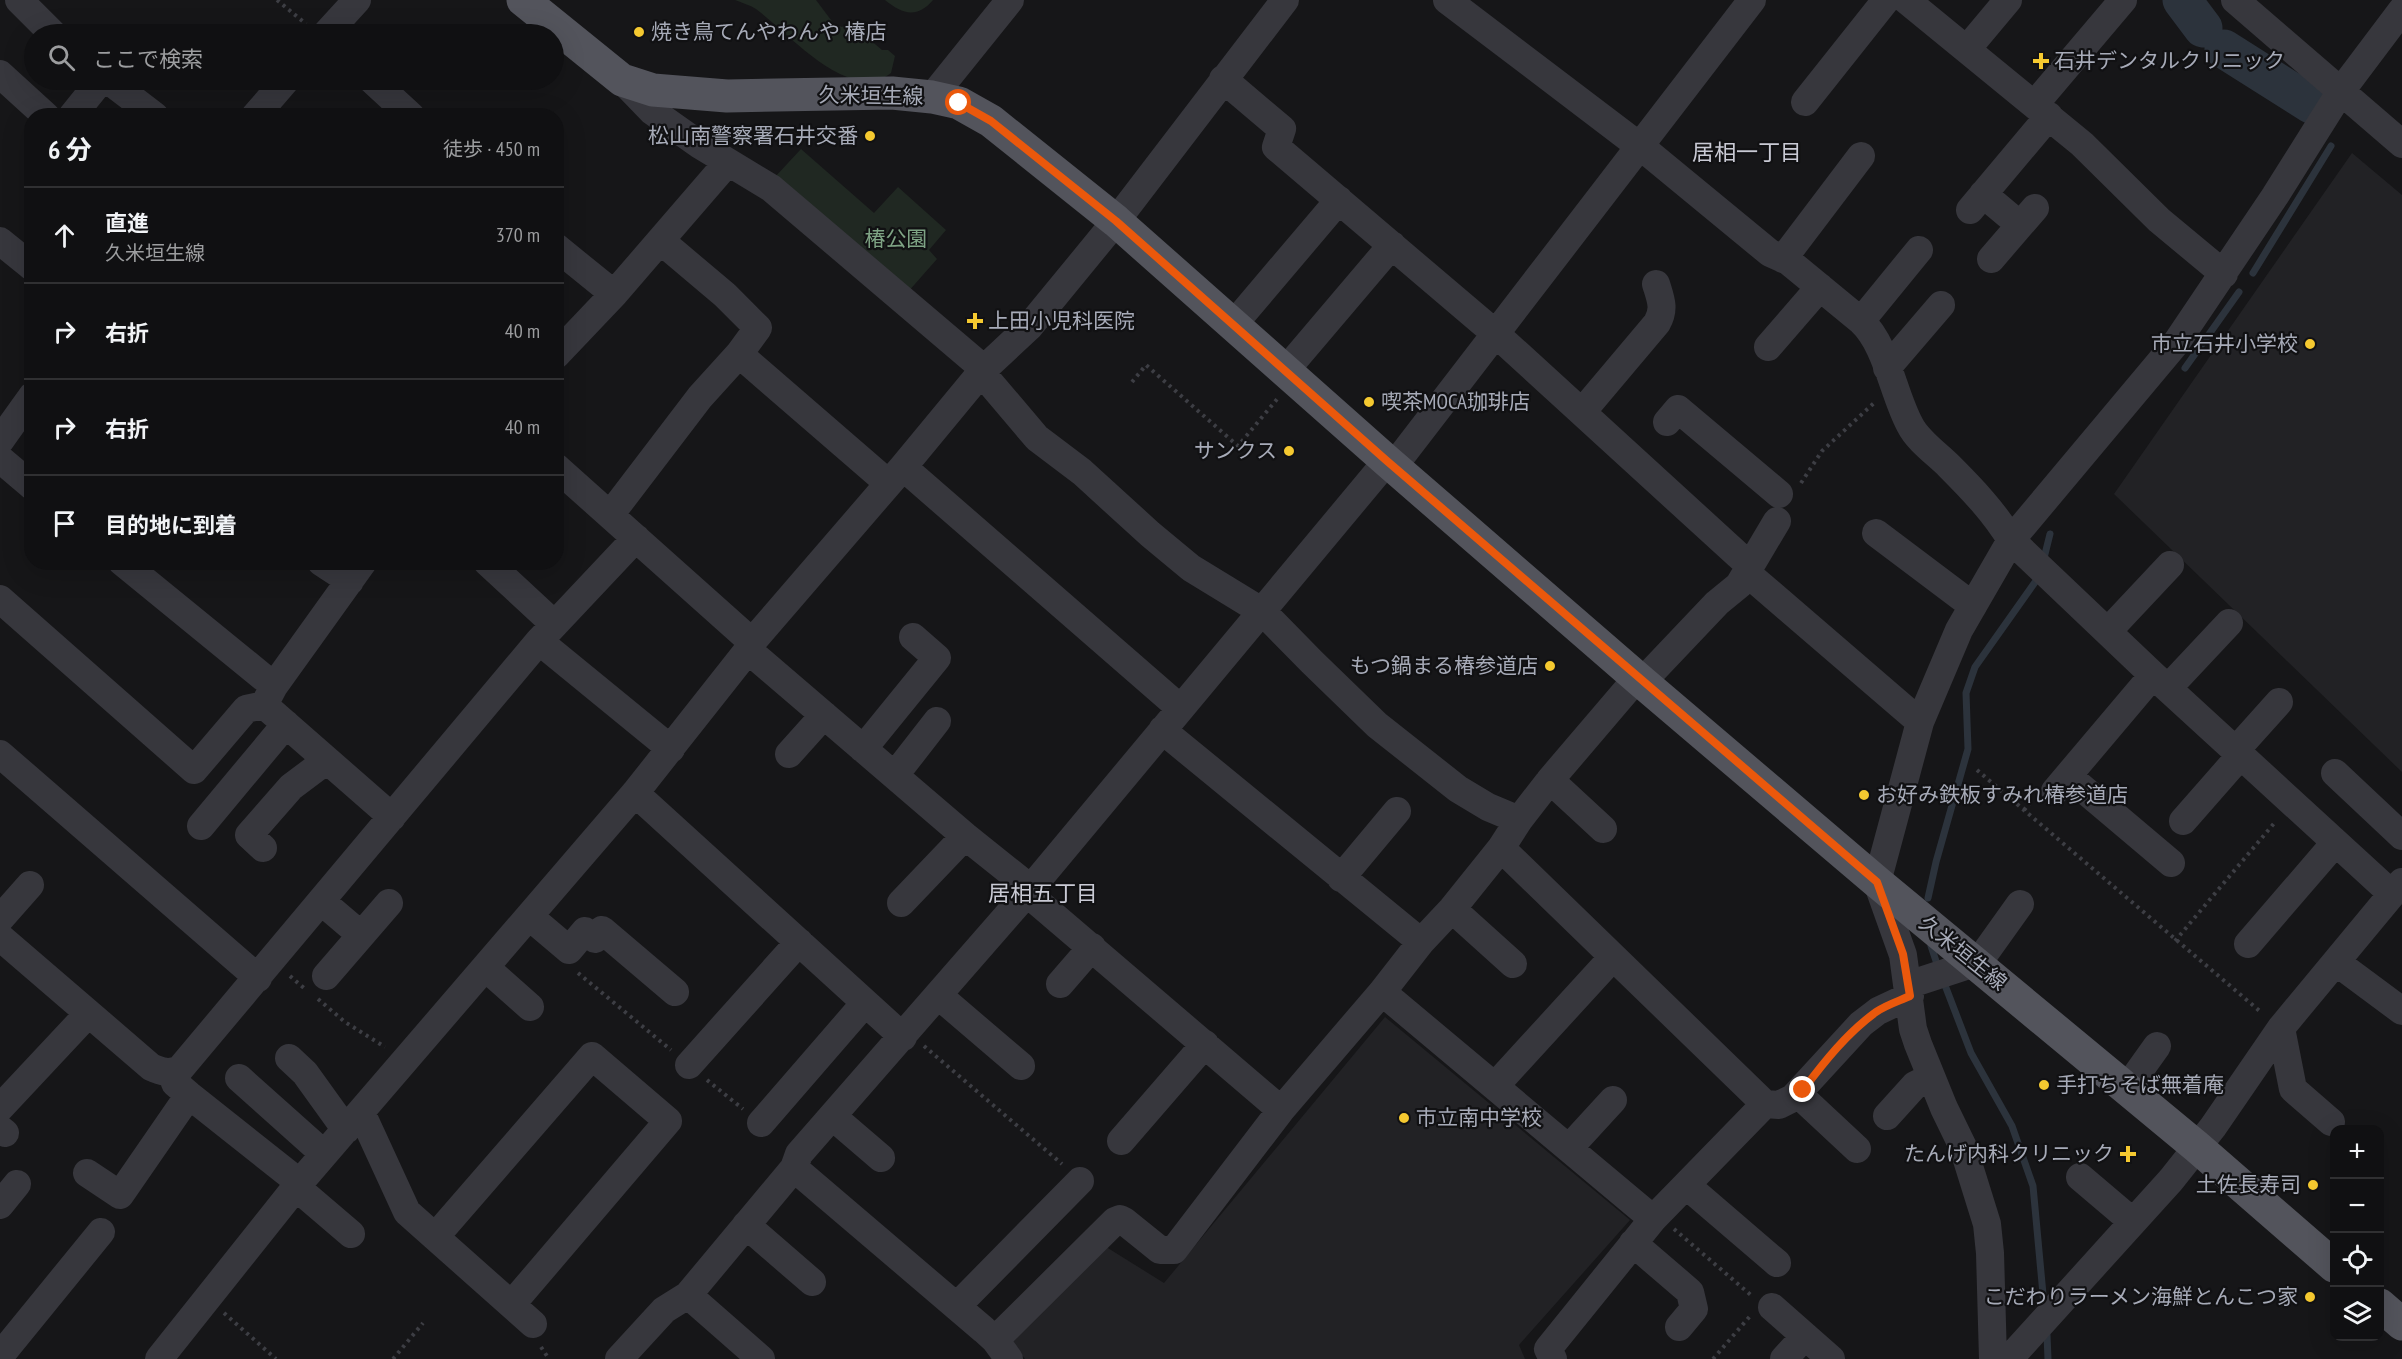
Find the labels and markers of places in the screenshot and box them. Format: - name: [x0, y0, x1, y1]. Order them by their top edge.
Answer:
- place label: 焼き鳥てんやわんや 椿店: [651, 18, 886, 45]
- marker: 焼き鳥てんやわんや 椿店: [632, 25, 646, 39]
- place label: 石井デンタルクリニック: [2054, 47, 2285, 74]
- marker: 石井デンタルクリニック: [2032, 52, 2050, 70]
- place label: 松山南警察署石井交番: [648, 122, 858, 149]
- marker: 松山南警察署石井交番: [863, 129, 877, 143]
- place label: 上田小児科医院: [988, 307, 1135, 334]
- marker: 上田小児科医院: [966, 312, 984, 330]
- place label: 市立石井小学校: [2151, 330, 2298, 357]
- marker: 市立石井小学校: [2303, 337, 2317, 351]
- place label: 喫茶MOCA珈琲店: [1381, 388, 1530, 415]
- marker: 喫茶MOCA珈琲店: [1362, 395, 1376, 409]
- place label: サンクス: [1194, 437, 1277, 464]
- marker: サンクス: [1282, 444, 1296, 458]
- place label: もつ鍋まる椿参道店: [1350, 652, 1538, 679]
- marker: もつ鍋まる椿参道店: [1543, 659, 1557, 673]
- place label: お好み鉄板すみれ椿参道店: [1876, 781, 2128, 808]
- marker: お好み鉄板すみれ椿参道店: [1857, 788, 1871, 802]
- place label: 手打ちそば無着庵: [2056, 1071, 2224, 1098]
- marker: 手打ちそば無着庵: [2037, 1078, 2051, 1092]
- place label: 市立南中学校: [1416, 1104, 1542, 1131]
- marker: 市立南中学校: [1397, 1111, 1411, 1125]
- place label: たんげ内科クリニック: [1904, 1140, 2114, 1167]
- marker: たんげ内科クリニック: [2119, 1145, 2137, 1163]
- place label: 土佐長寿司: [2196, 1171, 2301, 1198]
- marker: 土佐長寿司: [2306, 1178, 2320, 1192]
- place label: こだわりラーメン海鮮とんこつ家: [1984, 1283, 2298, 1310]
- marker: こだわりラーメン海鮮とんこつ家: [2303, 1290, 2317, 1304]

